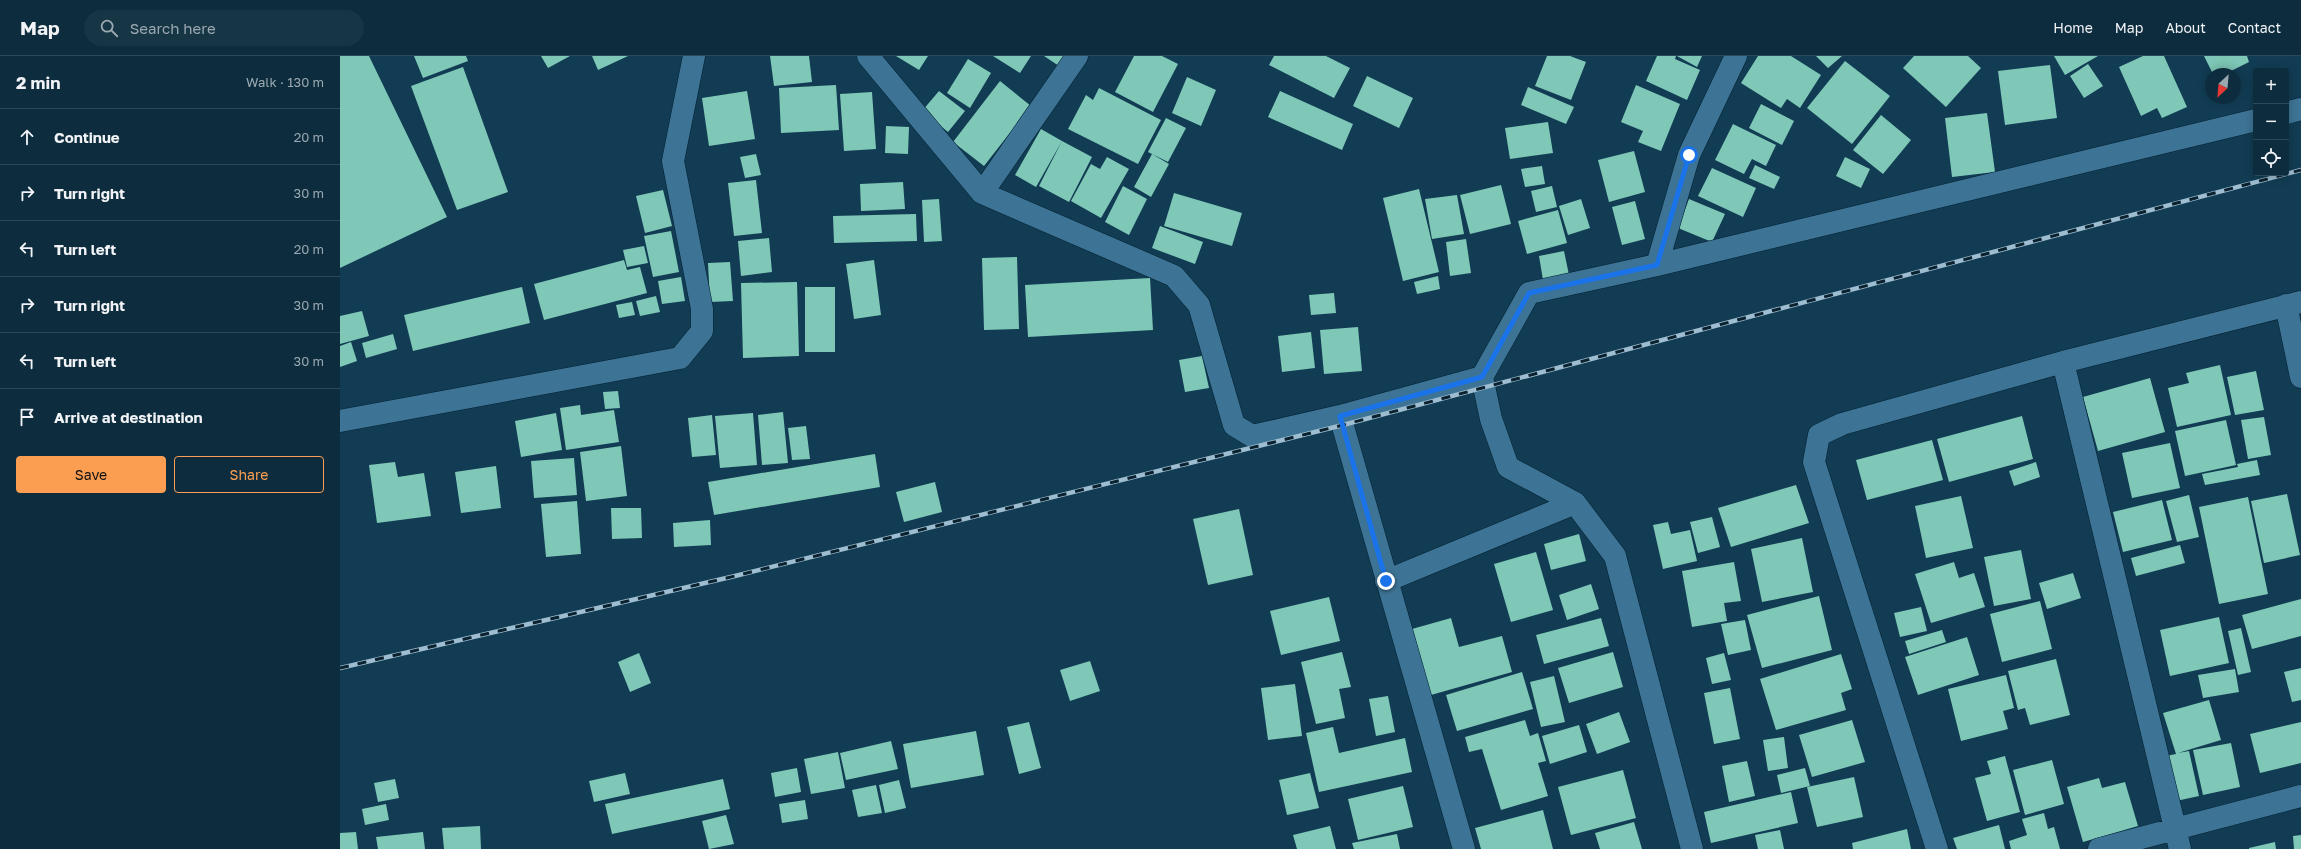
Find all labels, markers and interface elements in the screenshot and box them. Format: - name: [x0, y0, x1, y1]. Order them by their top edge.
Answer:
- search box: [84, 10, 364, 46]
- text: Map: [20, 16, 60, 39]
- icon: search: [98, 17, 120, 39]
- text: Search here: [130, 19, 216, 37]
- text: Home: [2053, 19, 2093, 36]
- text: Map: [2115, 19, 2143, 36]
- text: About: [2165, 19, 2206, 36]
- text: Contact: [2228, 19, 2281, 36]
- north arrow: [2205, 68, 2241, 104]
- map controls: [2253, 68, 2289, 176]
- button: +: [2253, 68, 2289, 104]
- text: 2 min: [16, 72, 60, 93]
- text: Walk · 130 m: [246, 74, 324, 90]
- button: −: [2253, 104, 2289, 140]
- icon: ahead: [16, 126, 38, 148]
- text: Continue: [54, 128, 120, 146]
- text: 20 m: [294, 129, 324, 145]
- button: locate: [2253, 140, 2289, 176]
- route start: [1680, 146, 1698, 164]
- icon: right: [16, 182, 38, 204]
- text: Turn right: [54, 184, 125, 202]
- text: 30 m: [294, 185, 324, 201]
- icon: left: [16, 238, 38, 260]
- text: Turn left: [54, 240, 116, 258]
- text: 20 m: [294, 241, 324, 257]
- icon: right: [16, 294, 38, 316]
- text: Turn right: [54, 296, 125, 314]
- text: 30 m: [294, 297, 324, 313]
- icon: left: [16, 350, 38, 372]
- text: Turn left: [54, 352, 116, 370]
- text: 30 m: [294, 353, 324, 369]
- icon: arrive: [16, 406, 38, 428]
- text: Arrive at destination: [54, 408, 203, 426]
- button: Save: [16, 456, 166, 493]
- button: Share: [174, 456, 324, 493]
- route end: [1377, 572, 1395, 590]

